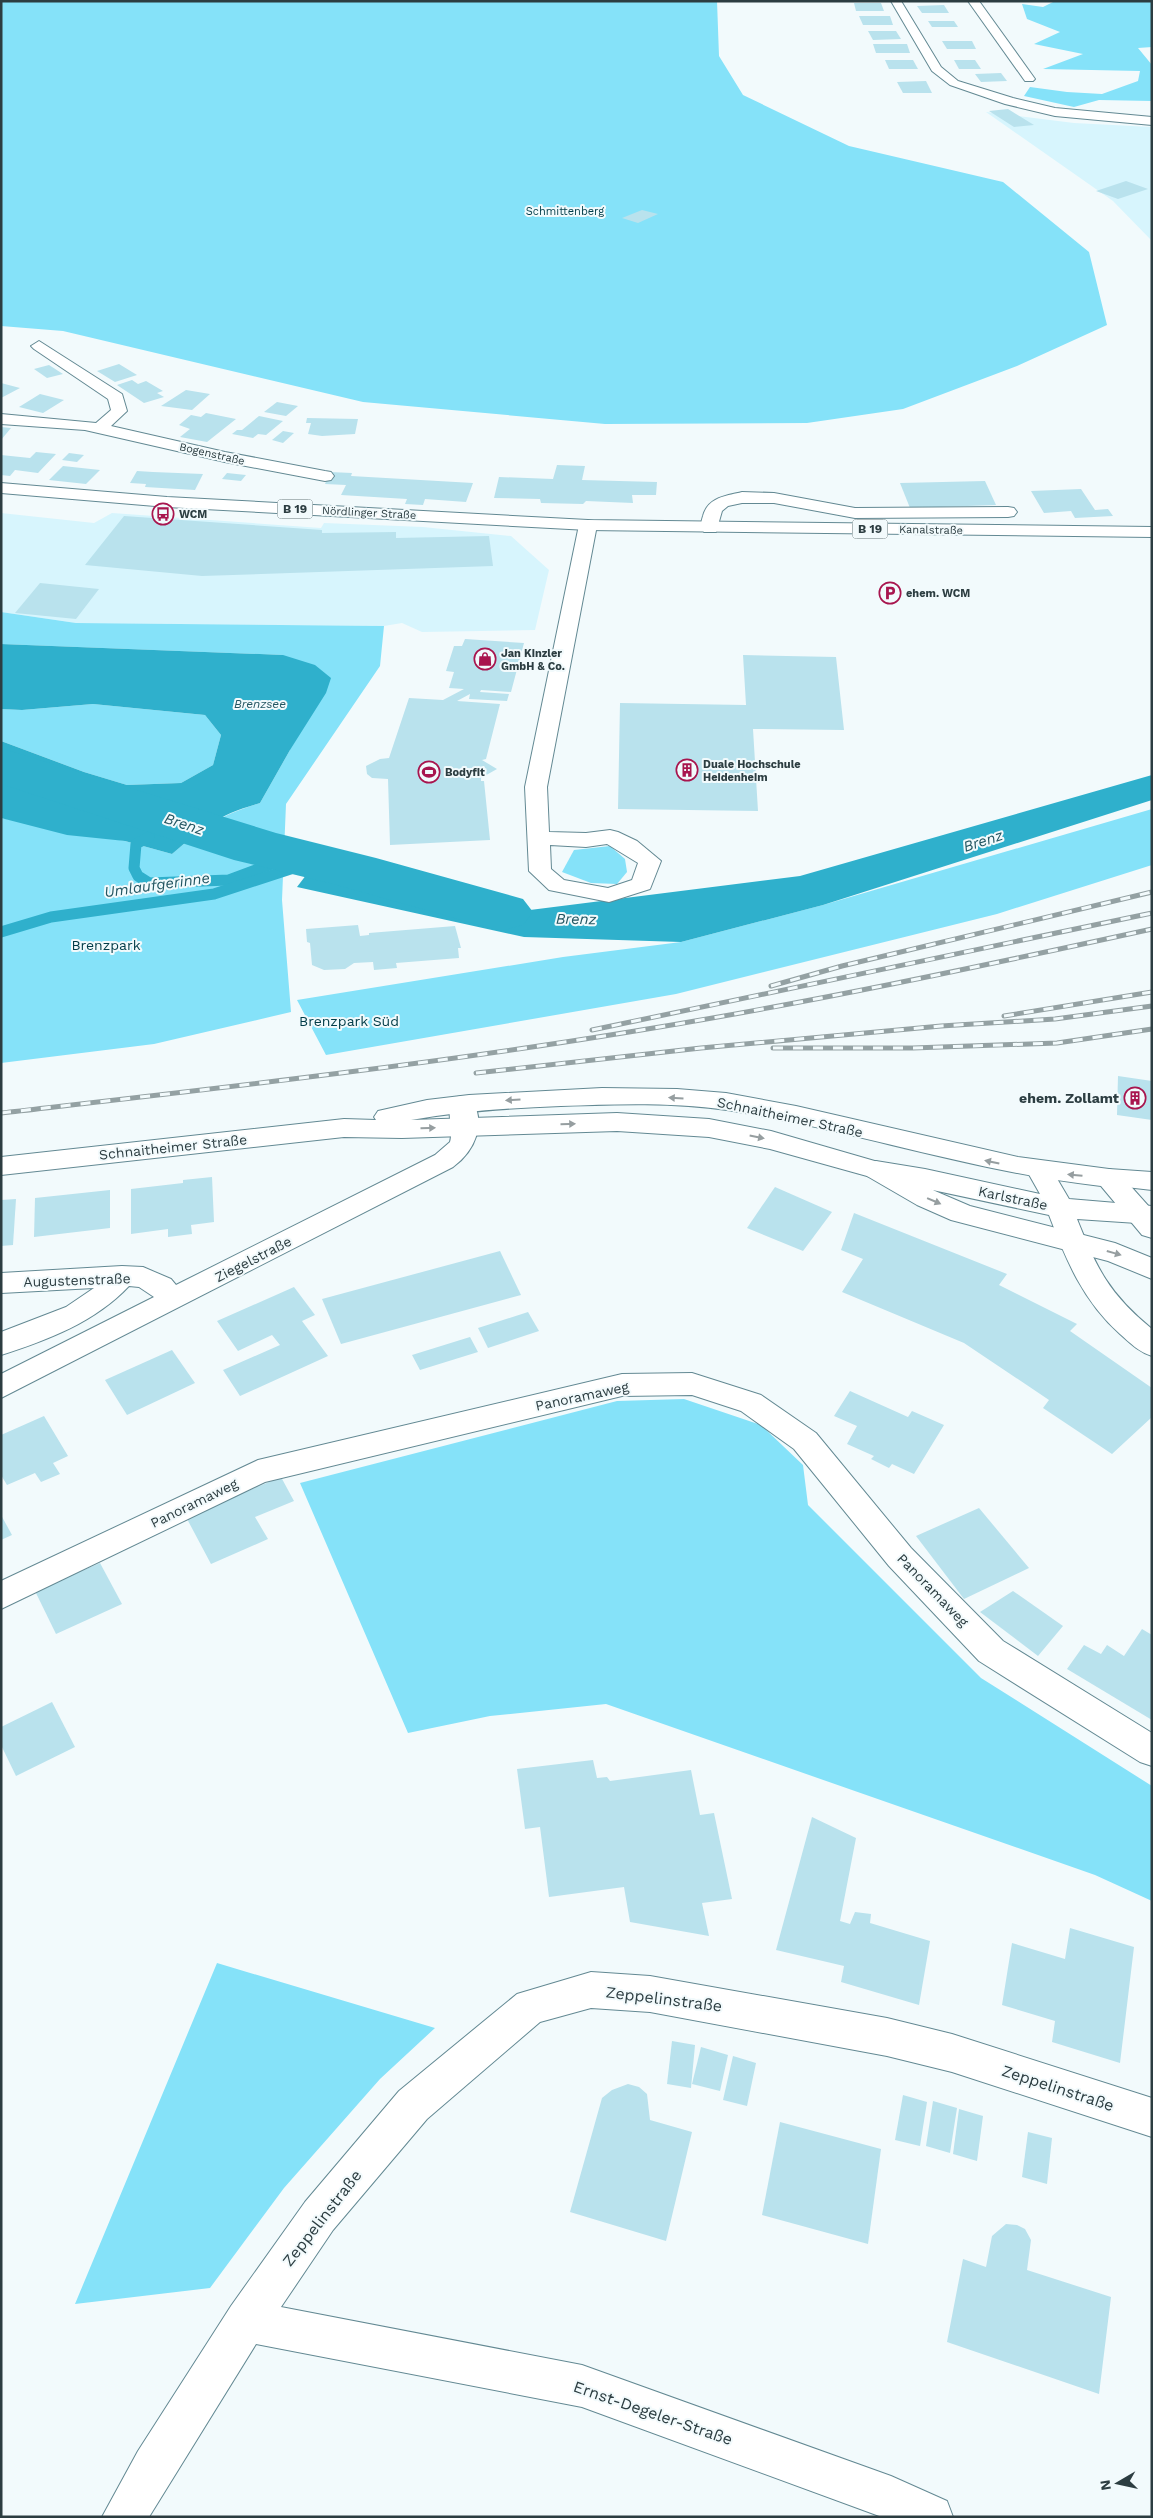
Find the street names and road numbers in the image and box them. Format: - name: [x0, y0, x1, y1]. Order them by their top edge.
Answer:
- street label: Bogenstraße: [178, 440, 246, 468]
- road number: B 19: [278, 499, 312, 518]
- street label: Nördlinger Straße: [322, 504, 416, 522]
- road number: B 19: [852, 520, 888, 538]
- street label: Kanalstraße: [899, 523, 963, 537]
- street label: Schnaitheimer Straße: [716, 1094, 864, 1140]
- street label: Schnaitheimer Straße: [98, 1131, 248, 1163]
- street label: Karlstraße: [977, 1183, 1049, 1213]
- street label: Ziegelstraße: [212, 1233, 294, 1285]
- street label: Augustenstraße: [23, 1270, 131, 1290]
- street label: Panoramaweg: [534, 1378, 631, 1414]
- street label: Panoramaweg: [148, 1475, 241, 1531]
- street label: Panoramaweg: [894, 1550, 972, 1630]
- street label: Zeppelinstraße: [605, 1982, 723, 2016]
- street label: Zeppelinstraße: [999, 2061, 1117, 2115]
- street label: Zeppelinstraße: [279, 2166, 365, 2270]
- street label: Ernst-Degeler-Straße: [571, 2377, 735, 2449]

